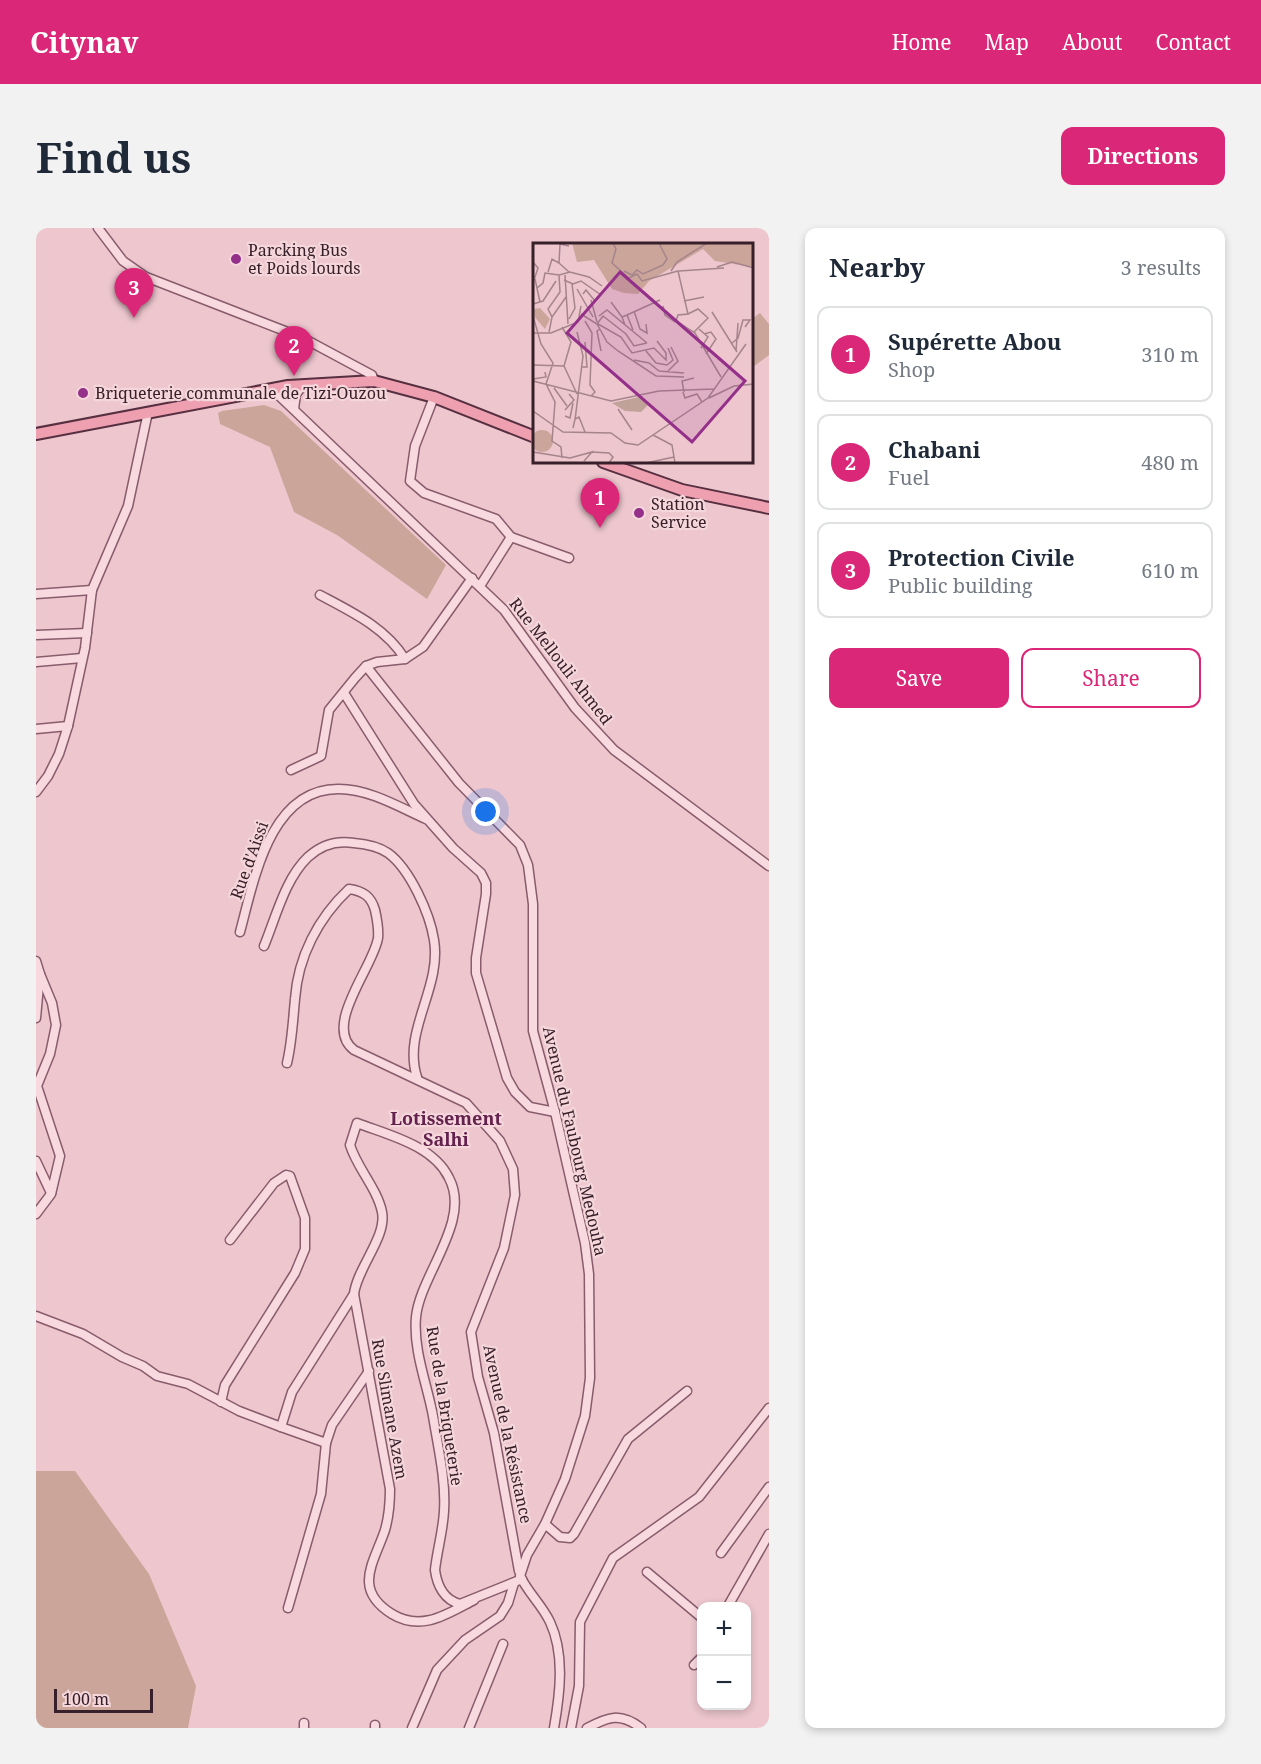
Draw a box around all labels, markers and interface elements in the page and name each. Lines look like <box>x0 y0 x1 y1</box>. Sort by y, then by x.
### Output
text: Citynav <box>30 23 139 61</box>
text: Home <box>892 28 952 56</box>
text: Map <box>985 28 1029 56</box>
text: About <box>1062 28 1123 56</box>
text: Contact <box>1156 28 1231 56</box>
button: Directions <box>1061 127 1225 185</box>
text: Find us <box>36 128 191 185</box>
place label: Parcking Bus et Poids lourds <box>248 239 361 279</box>
inset map <box>533 243 754 464</box>
text: Nearby <box>829 249 925 285</box>
marker: Parcking Bus et Poids lourds <box>229 252 243 266</box>
text: 3 results <box>1121 254 1201 281</box>
pin: 3 <box>114 268 154 318</box>
pin: 2 <box>274 326 314 376</box>
text: Supérette Abou <box>888 326 1061 356</box>
text: 1 <box>845 341 856 368</box>
text: 310 m <box>1141 341 1199 368</box>
text: Shop <box>888 356 935 383</box>
place label: Briqueterie communale de Tizi-Ouzou <box>95 382 386 404</box>
marker: Briqueterie communale de Tizi-Ouzou <box>76 386 90 400</box>
text: Chabani <box>888 434 981 464</box>
text: 2 <box>845 449 856 476</box>
text: 480 m <box>1141 449 1199 476</box>
text: Fuel <box>888 464 929 491</box>
pin: 1 <box>580 478 620 528</box>
place label: Station Service <box>651 493 707 533</box>
marker: Station Service <box>632 506 646 520</box>
text: Protection Civile <box>888 542 1075 572</box>
text: 3 <box>845 557 856 584</box>
text: 610 m <box>1141 557 1199 584</box>
text: Public building <box>888 572 1033 599</box>
street label: Rue Mellouli Ahmed <box>504 593 618 729</box>
button: Save <box>829 648 1009 708</box>
button: Share <box>1021 648 1201 708</box>
your location <box>471 797 500 826</box>
street label: Rue d'Aissi <box>225 818 273 902</box>
street label: Avenue du Faubourg Medouha <box>538 1024 612 1258</box>
district label: Lotissement Salhi <box>390 1106 502 1151</box>
street label: Rue de la Briqueterie <box>422 1325 468 1487</box>
street label: Rue Slimane Azem <box>367 1337 413 1481</box>
street label: Avenue de la Résistance <box>478 1343 538 1525</box>
map controls <box>697 1602 751 1710</box>
button: + <box>697 1602 751 1656</box>
button: − <box>697 1656 751 1710</box>
scale bar <box>54 1686 153 1714</box>
text: 100 m <box>63 1688 109 1710</box>

